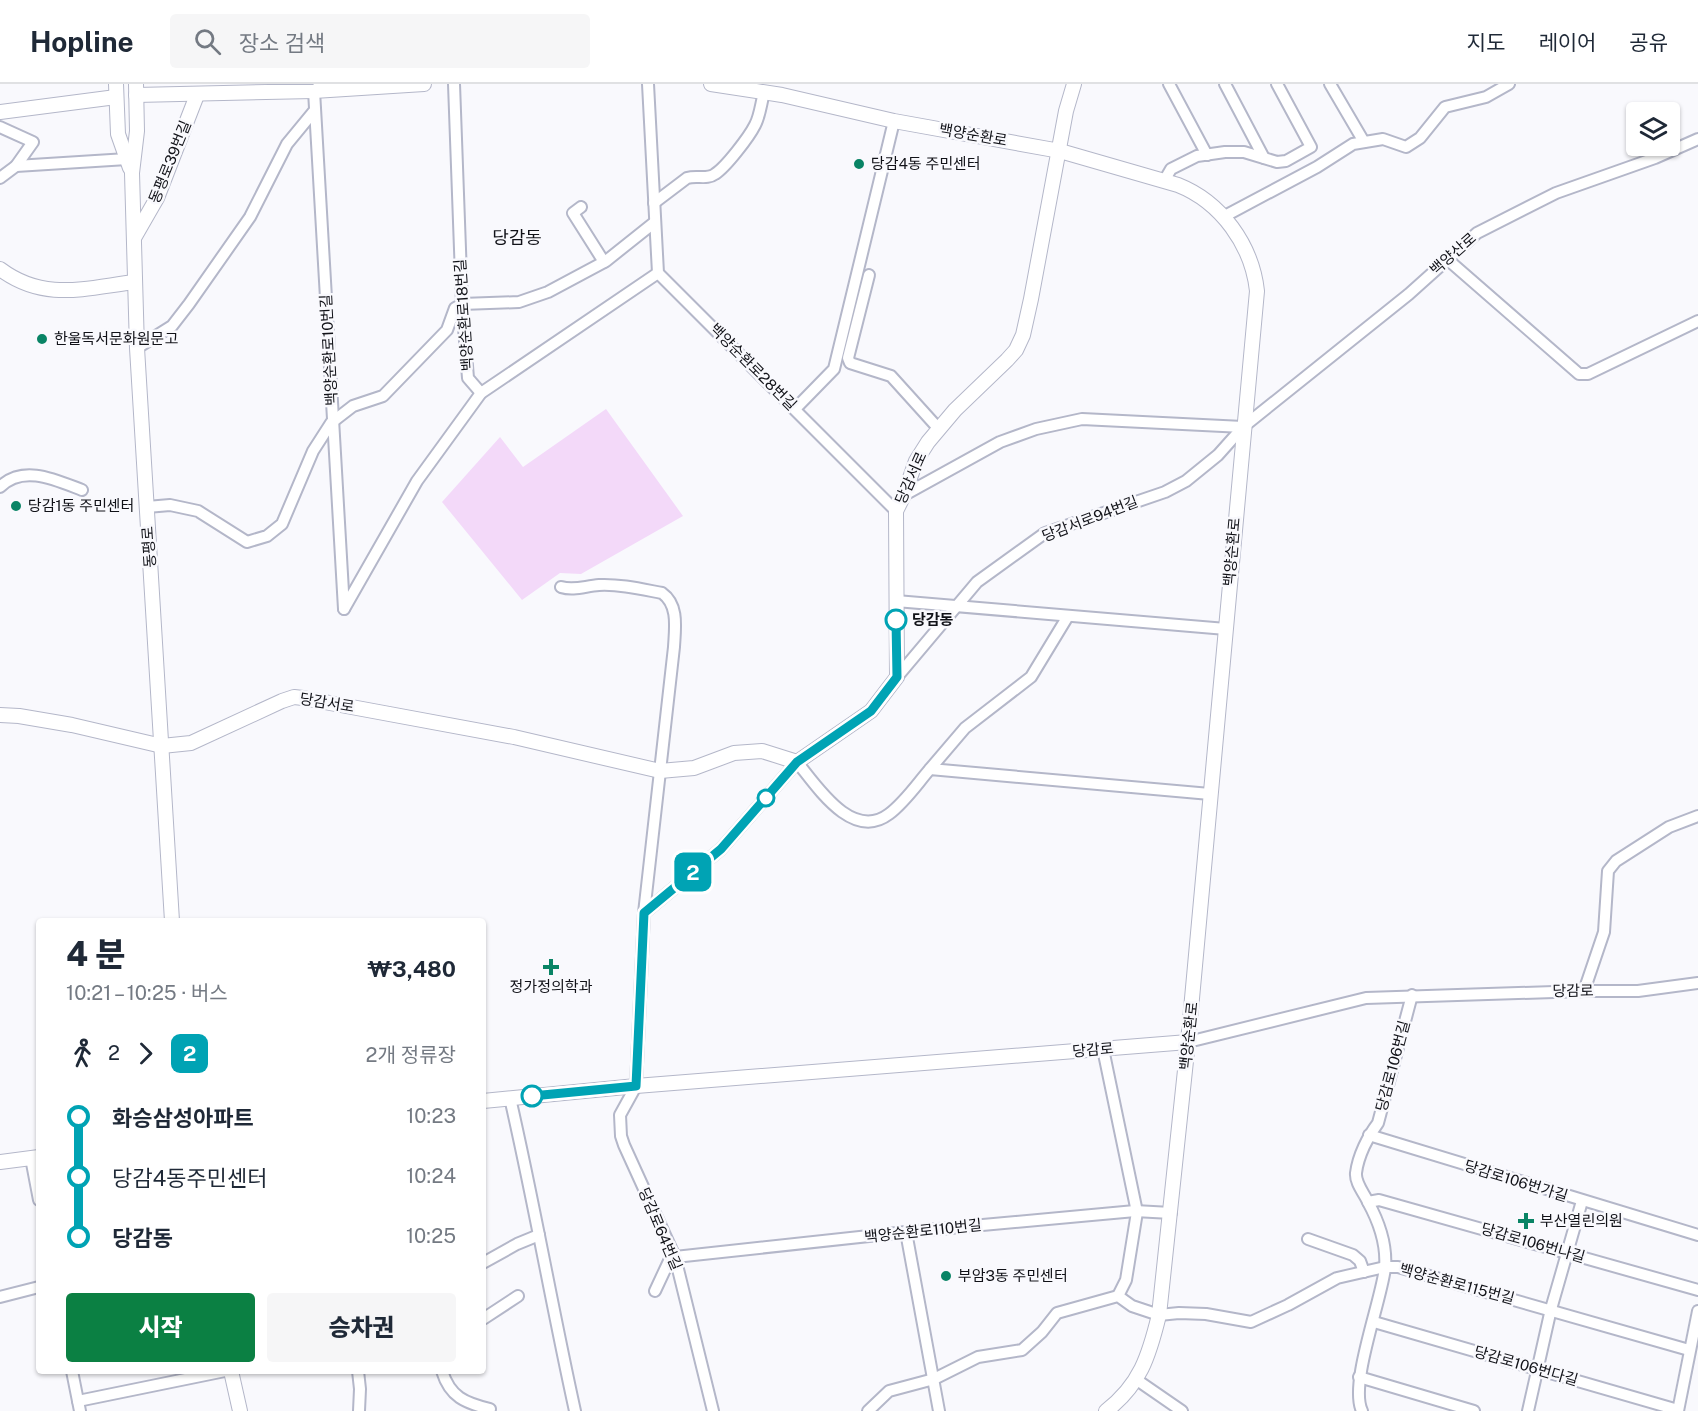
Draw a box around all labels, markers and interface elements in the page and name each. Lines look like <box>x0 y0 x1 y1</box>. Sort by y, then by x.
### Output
search box <box>170 14 590 68</box>
text: Hopline <box>30 25 134 58</box>
icon: search <box>191 25 224 58</box>
text: 장소 검색 <box>239 30 325 56</box>
text: 지도 <box>1467 30 1505 55</box>
text: 레이어 <box>1538 30 1596 55</box>
text: 공유 <box>1629 30 1668 55</box>
map controls <box>1626 102 1680 156</box>
button: layers <box>1626 102 1680 156</box>
street label: 동평로39번길 <box>145 118 194 206</box>
street label: 백양순환로 <box>938 120 1009 149</box>
place label: 당감4동 주민센터 <box>871 155 981 172</box>
marker: 당감4동 주민센터 <box>852 157 866 171</box>
district label: 당감동 <box>492 227 542 248</box>
street label: 백양산로 <box>1426 229 1479 278</box>
street label: 백양순환로18번길 <box>451 258 476 372</box>
street label: 백양순환로10번길 <box>317 294 340 406</box>
street label: 백양순환로28번길 <box>707 320 800 413</box>
place label: 한울독서문화원문고 <box>54 330 178 347</box>
marker: 한울독서문화원문고 <box>35 332 49 346</box>
street label: 당감서로 <box>892 449 930 506</box>
street label: 당감서로94번길 <box>1039 492 1140 545</box>
place label: 당감1동 주민센터 <box>28 497 134 514</box>
marker: 당감1동 주민센터 <box>9 499 23 513</box>
street label: 백양순환로 <box>1220 517 1243 587</box>
street label: 동평로 <box>139 526 158 568</box>
marker: 당감동 <box>885 609 907 631</box>
place label: 당감동 <box>912 611 954 628</box>
street label: 당감서로 <box>298 690 356 715</box>
unlabelled marker <box>757 789 775 807</box>
line badge: 2 <box>674 852 712 892</box>
text: 2 <box>686 860 700 885</box>
text: 4 분 <box>66 935 126 973</box>
text: ₩3,480 <box>367 956 456 982</box>
marker: 정가정의학과 <box>542 958 560 976</box>
place label: 정가정의학과 <box>510 978 593 995</box>
text: 10:21 – 10:25 · 버스 <box>66 981 228 1005</box>
street label: 당감로 <box>1552 982 1594 999</box>
street label: 백양순환로 <box>1176 1001 1201 1071</box>
street label: 당감로106번길 <box>1372 1018 1413 1113</box>
icon: walk <box>66 1037 99 1070</box>
icon: forward <box>129 1037 162 1070</box>
street label: 당감로 <box>1072 1039 1114 1060</box>
text: 2 <box>108 1041 120 1065</box>
text: 2 <box>183 1041 196 1066</box>
text: 2개 정류장 <box>366 1043 456 1067</box>
unlabelled marker <box>521 1085 543 1107</box>
text: 10:23 <box>406 1104 456 1128</box>
text: 화승삼성아파트 <box>112 1105 254 1131</box>
street label: 당감로106번가길 <box>1462 1157 1570 1204</box>
text: 10:24 <box>406 1164 456 1188</box>
text: 당감4동주민센터 <box>112 1165 268 1191</box>
street label: 당감로64번길 <box>635 1185 685 1273</box>
marker: 부산열린의원 <box>1517 1212 1535 1230</box>
place label: 부산열린의원 <box>1540 1212 1623 1229</box>
street label: 백양순환로110번길 <box>863 1216 983 1245</box>
street label: 당감로106번나길 <box>1479 1220 1587 1265</box>
text: 10:25 <box>406 1224 456 1248</box>
text: 당감동 <box>112 1225 173 1251</box>
street label: 백양순환로115번길 <box>1398 1260 1517 1307</box>
place label: 부암3동 주민센터 <box>958 1267 1068 1284</box>
marker: 부암3동 주민센터 <box>939 1269 953 1283</box>
button: 시작 <box>66 1293 255 1362</box>
button: 승차권 <box>267 1293 456 1362</box>
street label: 당감로106번다길 <box>1472 1343 1580 1388</box>

